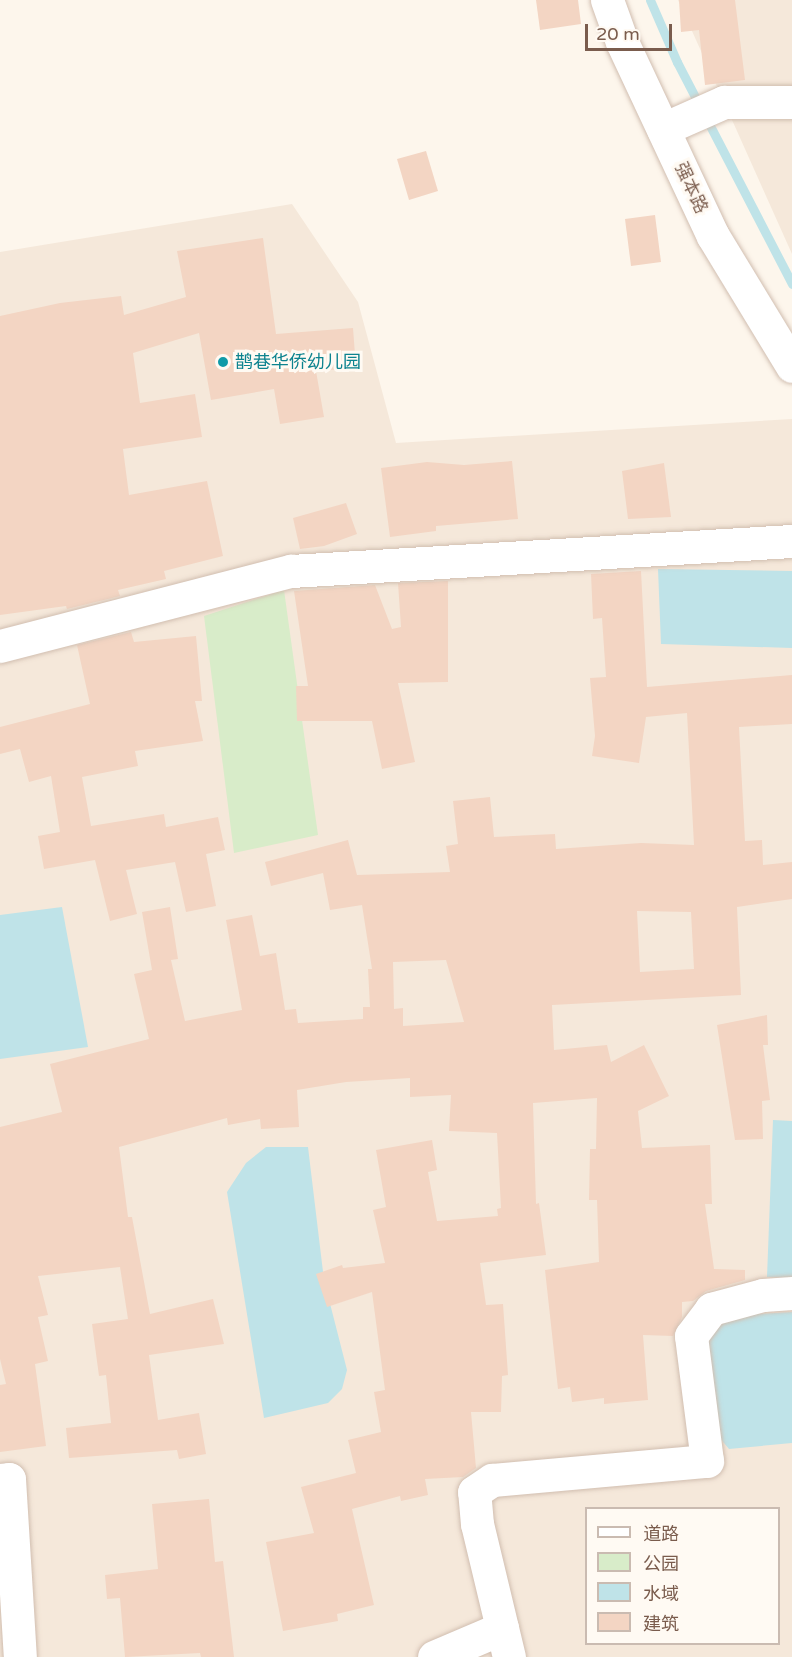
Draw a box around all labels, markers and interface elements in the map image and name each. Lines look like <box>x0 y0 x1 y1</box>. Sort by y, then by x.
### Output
scale bar <box>588 12 675 50</box>
text: 20 m <box>596 23 640 45</box>
street label: 强本路 <box>670 159 712 217</box>
place label: 鹊巷华侨幼儿园 <box>235 351 361 373</box>
marker: 鹊巷华侨幼儿园 <box>216 355 230 369</box>
legend <box>585 1507 780 1645</box>
text: 道路 <box>643 1523 679 1545</box>
text: 公园 <box>643 1553 679 1575</box>
text: 水域 <box>643 1583 679 1605</box>
text: 建筑 <box>643 1613 679 1635</box>

